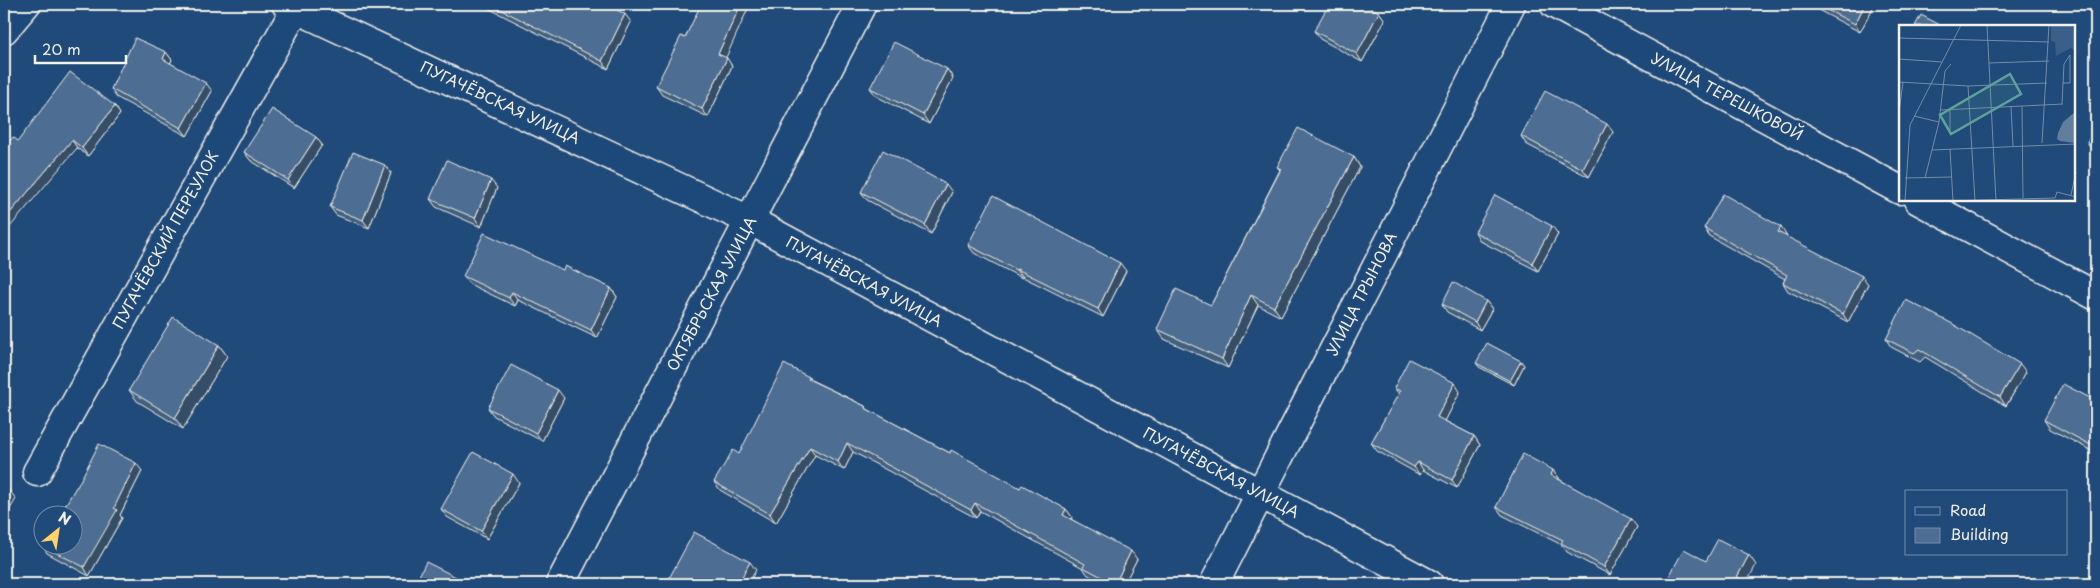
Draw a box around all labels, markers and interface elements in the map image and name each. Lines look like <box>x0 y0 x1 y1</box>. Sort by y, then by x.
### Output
inset map <box>1899 25 2075 201</box>
scale bar <box>35 32 126 64</box>
text: 20 m <box>42 37 81 60</box>
street label: УЛИЦА ТЕРЕШКОВОЙ <box>1648 46 1808 145</box>
street label: ПУГАЧЁВСКАЯ УЛИЦА <box>417 54 584 149</box>
street label: ПУГАЧЁВСКИЙ ПЕРЕУЛОК <box>106 146 224 333</box>
street label: ОКТЯБРЬСКАЯ УЛИЦА <box>660 212 761 375</box>
street label: УЛИЦА ТРЫНОВА <box>1320 228 1402 359</box>
street label: ПУГАЧЁВСКАЯ УЛИЦА <box>782 230 947 332</box>
street label: ПУГАЧЁВСКАЯ УЛИЦА <box>1139 421 1304 523</box>
legend <box>1905 490 2068 556</box>
text: Road <box>1950 498 1986 521</box>
north arrow <box>32 506 82 556</box>
text: N <box>55 506 75 530</box>
text: Building <box>1950 522 2009 545</box>

